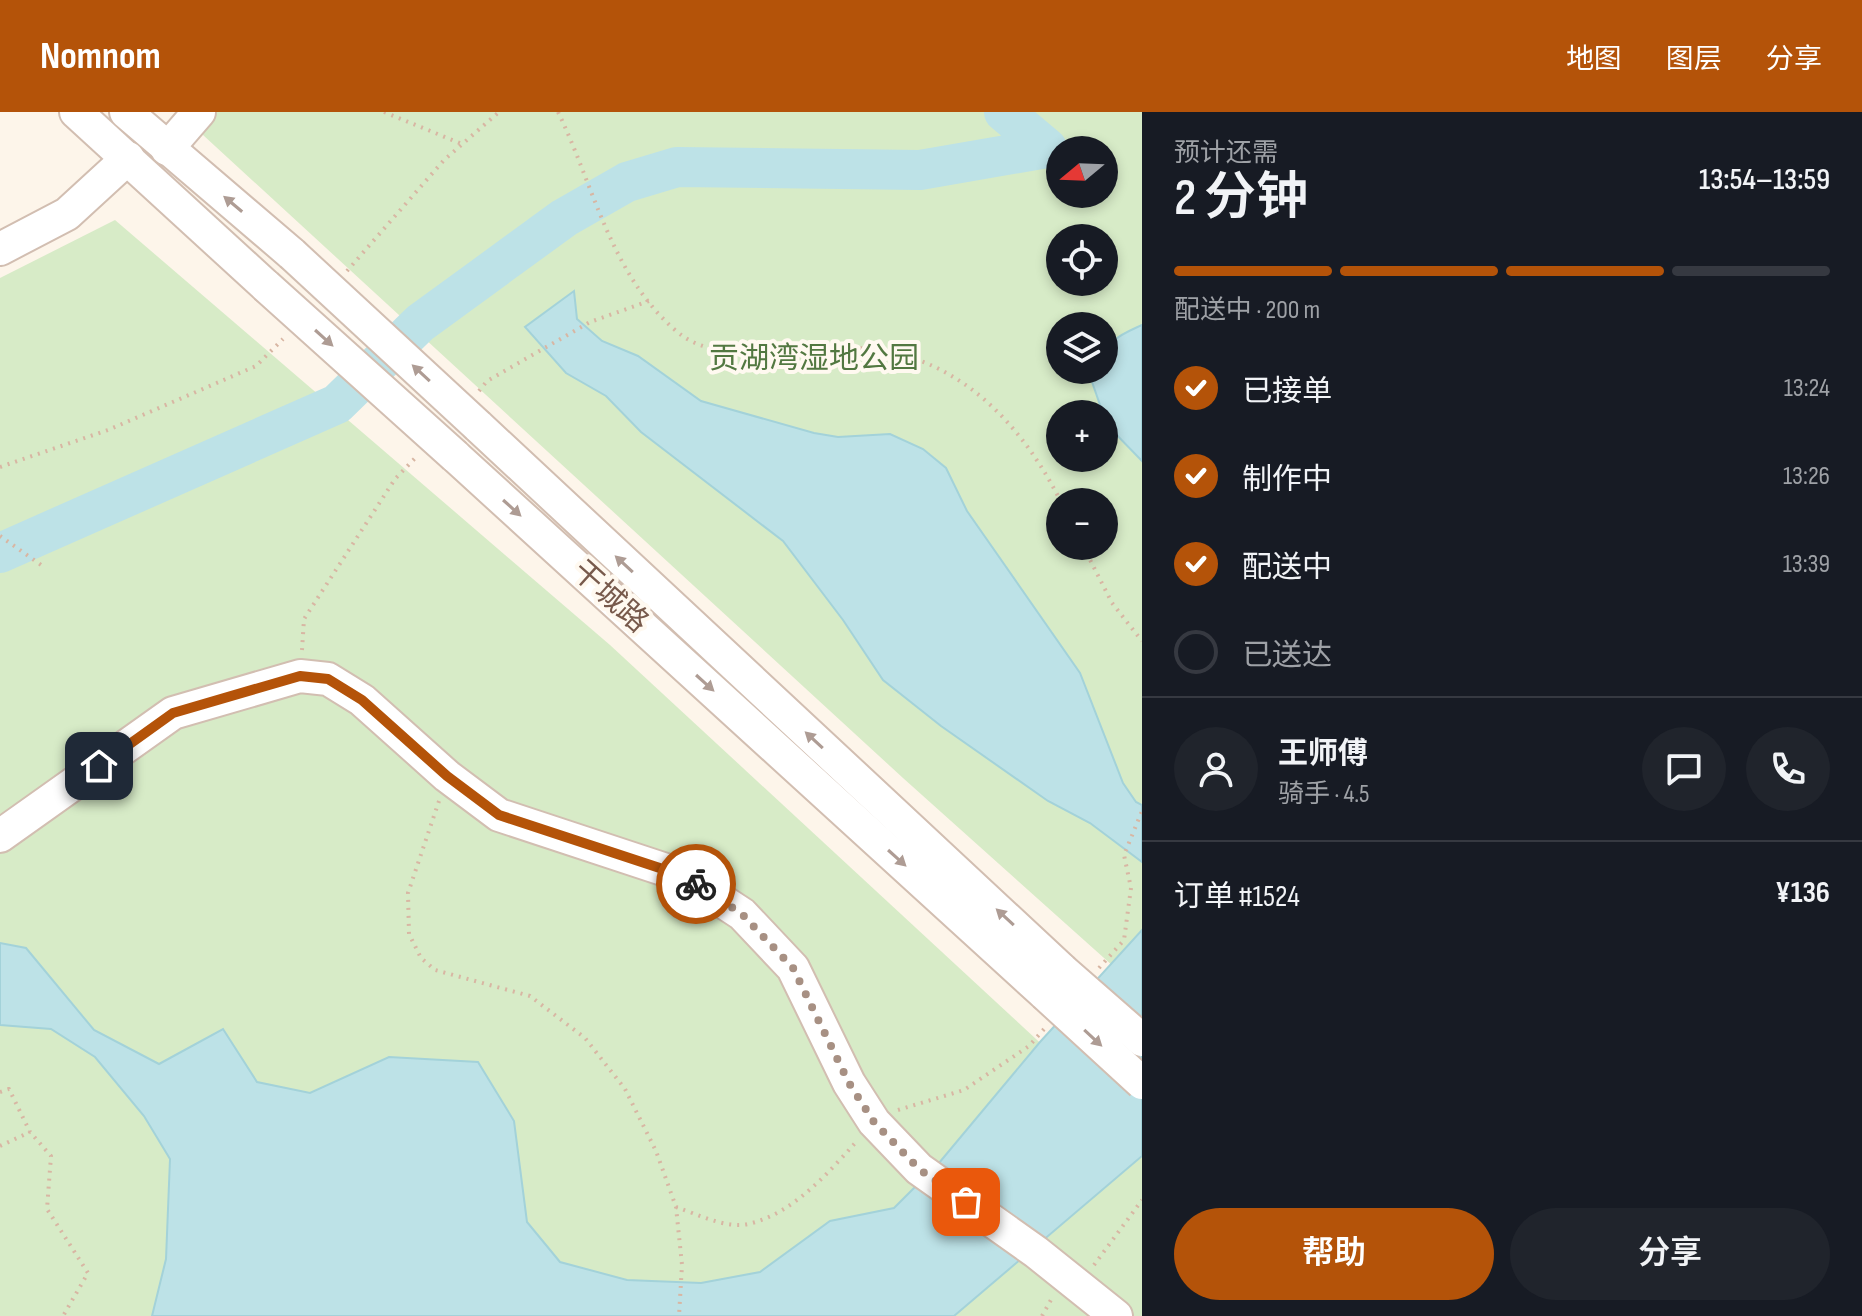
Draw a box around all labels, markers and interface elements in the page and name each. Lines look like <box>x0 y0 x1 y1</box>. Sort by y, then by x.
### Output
text: Nomnom <box>40 34 161 79</box>
text: 地图 <box>1566 43 1622 76</box>
text: 图层 <box>1666 43 1722 76</box>
text: 分享 <box>1766 43 1822 76</box>
north arrow <box>1046 136 1118 208</box>
map controls <box>1046 136 1118 560</box>
text: 预计还需 <box>1174 138 1278 169</box>
text: 13:54–13:59 <box>1699 162 1830 198</box>
text: 2 分钟 <box>1174 167 1308 230</box>
one-way arrow <box>223 196 243 213</box>
button: locate <box>1046 224 1118 296</box>
text: 配送中 · 200 m <box>1174 295 1320 326</box>
button: layers <box>1046 312 1118 384</box>
one-way arrow <box>315 329 334 347</box>
park label: 贡湖湾湿地公园 <box>709 341 919 377</box>
one-way arrow <box>412 365 431 383</box>
icon: check <box>1174 366 1218 410</box>
text: 13:24 <box>1784 373 1830 404</box>
text: 已接单 <box>1242 374 1332 410</box>
button: + <box>1046 400 1118 472</box>
icon: check <box>1174 454 1218 498</box>
text: 13:26 <box>1783 461 1830 492</box>
text: 制作中 <box>1242 462 1332 498</box>
button: − <box>1046 488 1118 560</box>
one-way arrow <box>503 499 522 517</box>
icon: check <box>1174 542 1218 586</box>
text: 13:39 <box>1783 549 1830 580</box>
text: 配送中 <box>1242 550 1332 586</box>
street label: 干城路 <box>565 554 655 640</box>
one-way arrow <box>614 555 633 573</box>
text: 已送达 <box>1242 638 1332 674</box>
one-way arrow <box>695 674 714 692</box>
button: person <box>1174 727 1258 811</box>
button: chat <box>1642 727 1726 811</box>
button: phone <box>1746 727 1830 811</box>
pin <box>65 732 133 800</box>
one-way arrow <box>805 732 824 750</box>
text: 王师傅 <box>1278 736 1368 772</box>
icon: home <box>77 744 121 788</box>
text: 骑手 · 4.5 <box>1278 779 1370 810</box>
courier <box>656 844 736 924</box>
one-way arrow <box>887 849 906 867</box>
icon: bike <box>674 862 718 906</box>
text: ¥136 <box>1775 875 1830 911</box>
text: 订单 #1524 <box>1174 879 1300 915</box>
one-way arrow <box>996 909 1015 927</box>
one-way arrow <box>1084 1029 1103 1047</box>
pin <box>932 1168 1000 1236</box>
icon: bag <box>944 1180 988 1224</box>
button: 帮助 <box>1174 1208 1494 1300</box>
button: 分享 <box>1510 1208 1830 1300</box>

